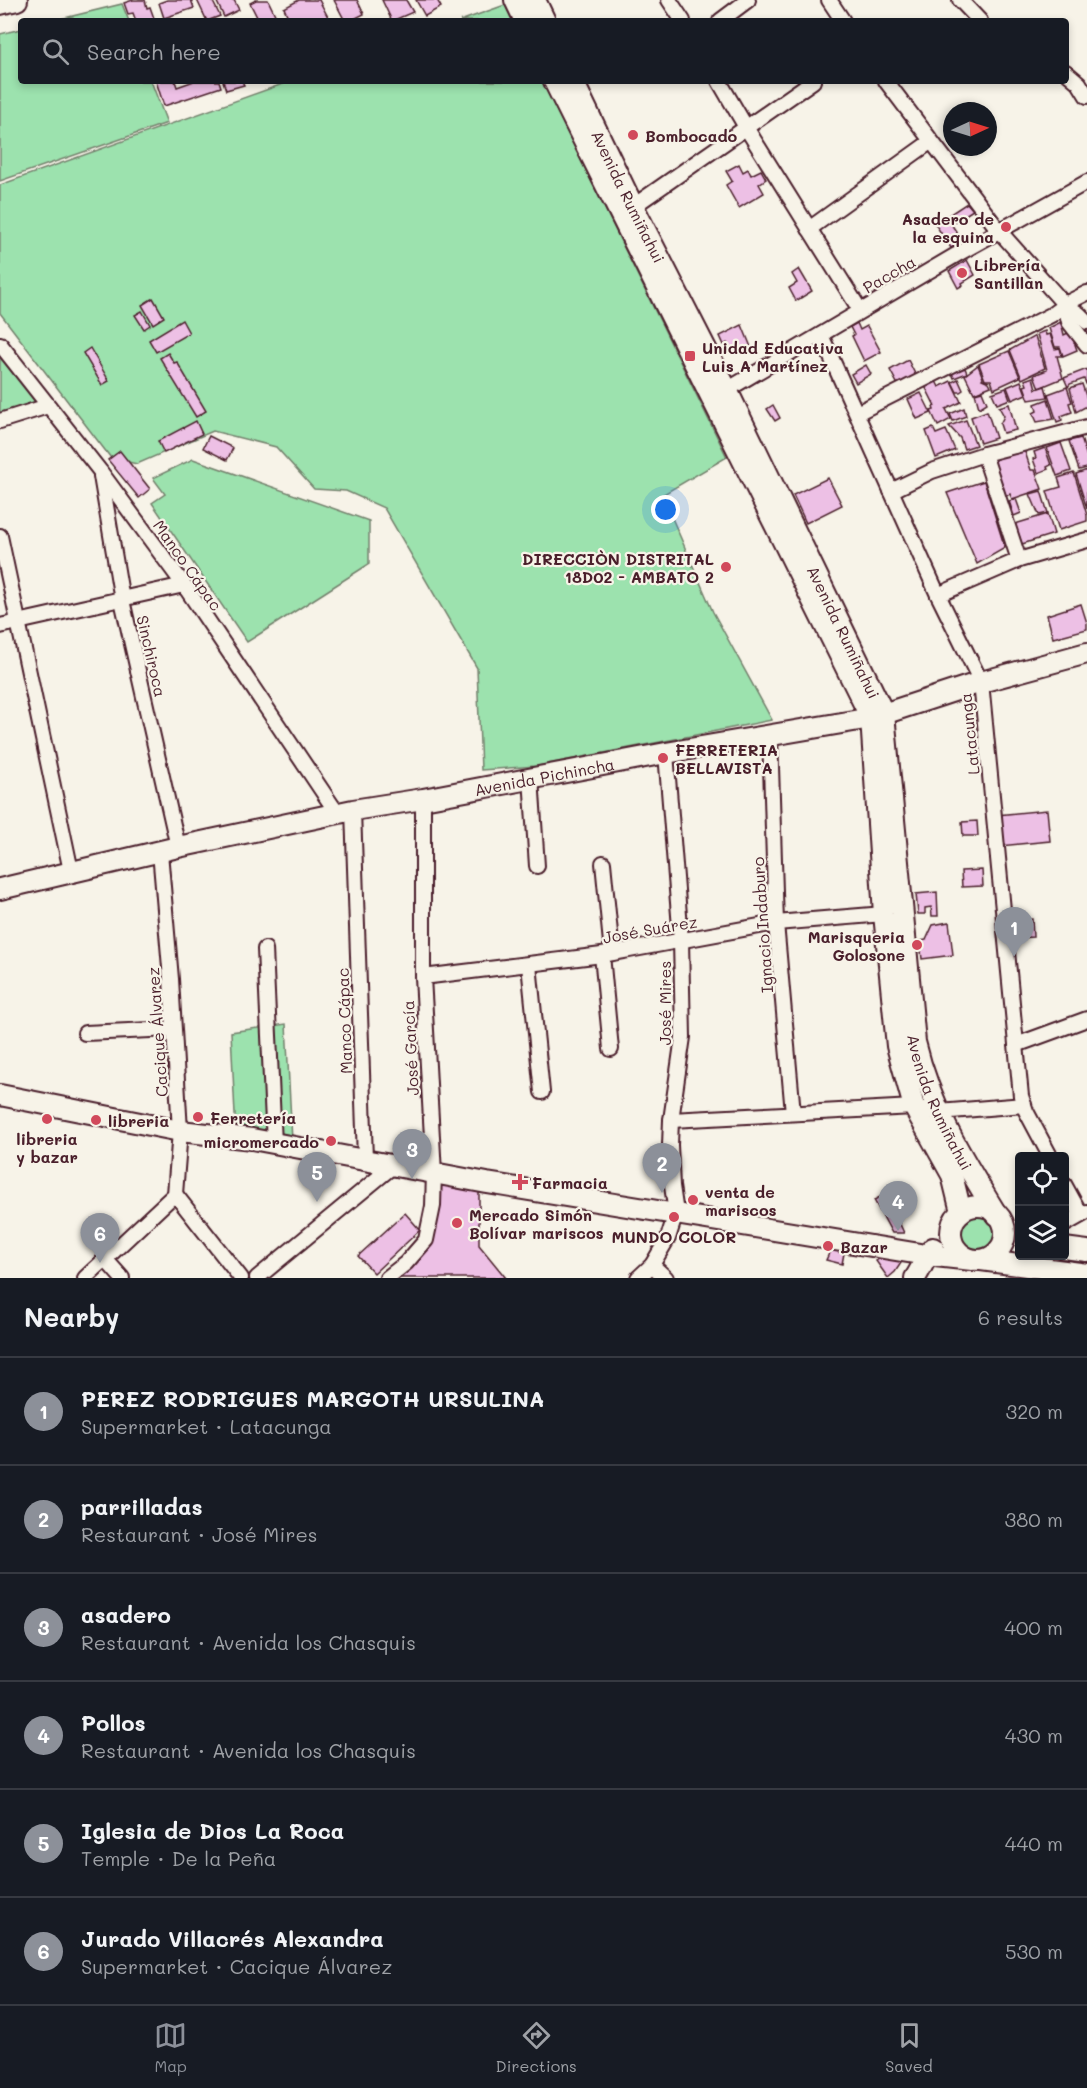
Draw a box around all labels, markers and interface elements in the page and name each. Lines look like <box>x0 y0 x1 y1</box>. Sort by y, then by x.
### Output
search box <box>18 18 1069 84</box>
icon: search <box>39 35 72 68</box>
text: Search here <box>87 37 221 66</box>
north arrow <box>943 102 997 156</box>
place label: Bombocado <box>645 125 738 146</box>
street label: Avenida Rumiñahui <box>588 126 671 266</box>
marker: Bombocado <box>626 128 640 142</box>
place label: Asadero de la esquina <box>902 208 994 247</box>
marker: Asadero de la esquina <box>999 220 1013 234</box>
street label: Paccha <box>859 251 919 297</box>
place label: Librería Santillan <box>974 254 1043 293</box>
marker: Librería Santillan <box>955 266 969 280</box>
place label: Unidad Educativa Luis A Martínez <box>702 337 844 376</box>
marker: Unidad Educativa Luis A Martínez <box>683 349 697 363</box>
your location <box>651 495 680 524</box>
street label: Manco Cápac <box>149 515 227 615</box>
place label: DIRECCIÒN DISTRITAL 18D02 - AMBATO 2 <box>522 548 714 587</box>
marker: DIRECCIÒN DISTRITAL 18D02 - AMBATO 2 <box>719 560 733 574</box>
street label: Avenida Rumiñahui <box>803 562 885 702</box>
street label: Sinchiroca <box>132 613 172 699</box>
street label: Latacunga <box>954 692 984 776</box>
place label: FERRETERIA BELLAVISTA <box>675 739 778 778</box>
marker: FERRETERIA BELLAVISTA <box>656 751 670 765</box>
street label: Avenida Pichincha <box>472 753 616 800</box>
street label: Ignacio Indaburo <box>747 856 777 994</box>
pin: 1 <box>994 908 1034 957</box>
street label: José Suárez <box>601 910 699 948</box>
place label: Marisqueria Golosone <box>808 926 905 965</box>
marker: Marisqueria Golosone <box>910 938 924 952</box>
street label: José Mires <box>654 961 675 1045</box>
street label: Cacique Álvarez <box>142 966 172 1098</box>
street label: Manco Cápac <box>332 968 356 1074</box>
street label: José García <box>397 1000 423 1096</box>
street label: Avenida Rumiñahui <box>904 1034 978 1174</box>
place label: Ferretería <box>210 1107 297 1128</box>
place label: libreria <box>108 1110 170 1131</box>
marker: Ferretería <box>191 1110 205 1124</box>
marker: libreria y bazar <box>40 1112 54 1126</box>
marker: libreria <box>89 1113 103 1127</box>
place label: libreria y bazar <box>16 1128 78 1167</box>
pin: 3 <box>392 1130 432 1179</box>
place label: micromercado <box>203 1131 319 1152</box>
marker: micromercado <box>324 1134 338 1148</box>
pin: 2 <box>642 1144 682 1193</box>
pin: 5 <box>298 1152 336 1202</box>
map controls <box>1015 1152 1069 1260</box>
button: locate <box>1015 1152 1069 1206</box>
place label: Farmacia <box>532 1172 608 1193</box>
marker: Farmacia <box>513 1175 527 1189</box>
place label: venta de mariscos <box>705 1181 777 1220</box>
pin: 4 <box>878 1182 918 1231</box>
marker: venta de mariscos <box>686 1193 700 1207</box>
place label: Mercado Simón Bolívar mariscos <box>469 1204 604 1243</box>
button: layers <box>1015 1206 1069 1260</box>
marker: MUNDO COLOR <box>667 1210 681 1224</box>
pin: 6 <box>80 1214 120 1263</box>
marker: Mercado Simón Bolívar mariscos <box>450 1216 464 1230</box>
place label: MUNDO COLOR <box>612 1226 736 1247</box>
place label: Bazar <box>840 1236 888 1257</box>
marker: Bazar <box>821 1239 835 1253</box>
text: Nearby <box>24 1300 119 1334</box>
text: 6 results <box>978 1304 1063 1330</box>
text: PEREZ RODRIGUES MARGOTH URSULINA <box>81 1384 544 1413</box>
text: 1 <box>39 1398 48 1424</box>
text: 320 m <box>1005 1398 1063 1424</box>
text: Supermarket · Latacunga <box>81 1413 332 1439</box>
text: parrilladas <box>81 1492 203 1521</box>
text: 2 <box>38 1506 49 1532</box>
text: 380 m <box>1005 1506 1063 1532</box>
text: Restaurant · José Mires <box>81 1521 318 1547</box>
text: asadero <box>81 1600 171 1629</box>
text: 3 <box>38 1614 50 1640</box>
text: 400 m <box>1004 1614 1063 1640</box>
text: Restaurant · Avenida los Chasquis <box>81 1629 416 1655</box>
text: Pollos <box>81 1708 146 1737</box>
text: 4 <box>37 1722 50 1748</box>
text: 430 m <box>1005 1722 1063 1748</box>
text: Restaurant · Avenida los Chasquis <box>81 1737 416 1763</box>
text: Iglesia de Dios La Roca <box>81 1816 344 1845</box>
text: 5 <box>38 1830 49 1856</box>
text: 440 m <box>1005 1830 1063 1856</box>
text: Temple · De la Peña <box>81 1845 276 1871</box>
text: Jurado Villacrés Alexandra <box>81 1924 384 1953</box>
text: 6 <box>37 1938 50 1964</box>
text: 530 m <box>1005 1938 1063 1964</box>
text: Supermarket · Cacique Álvarez <box>81 1953 392 1979</box>
tab: Map <box>154 2019 187 2076</box>
tab: Directions <box>496 2019 577 2076</box>
tab: Saved <box>885 2019 933 2076</box>

